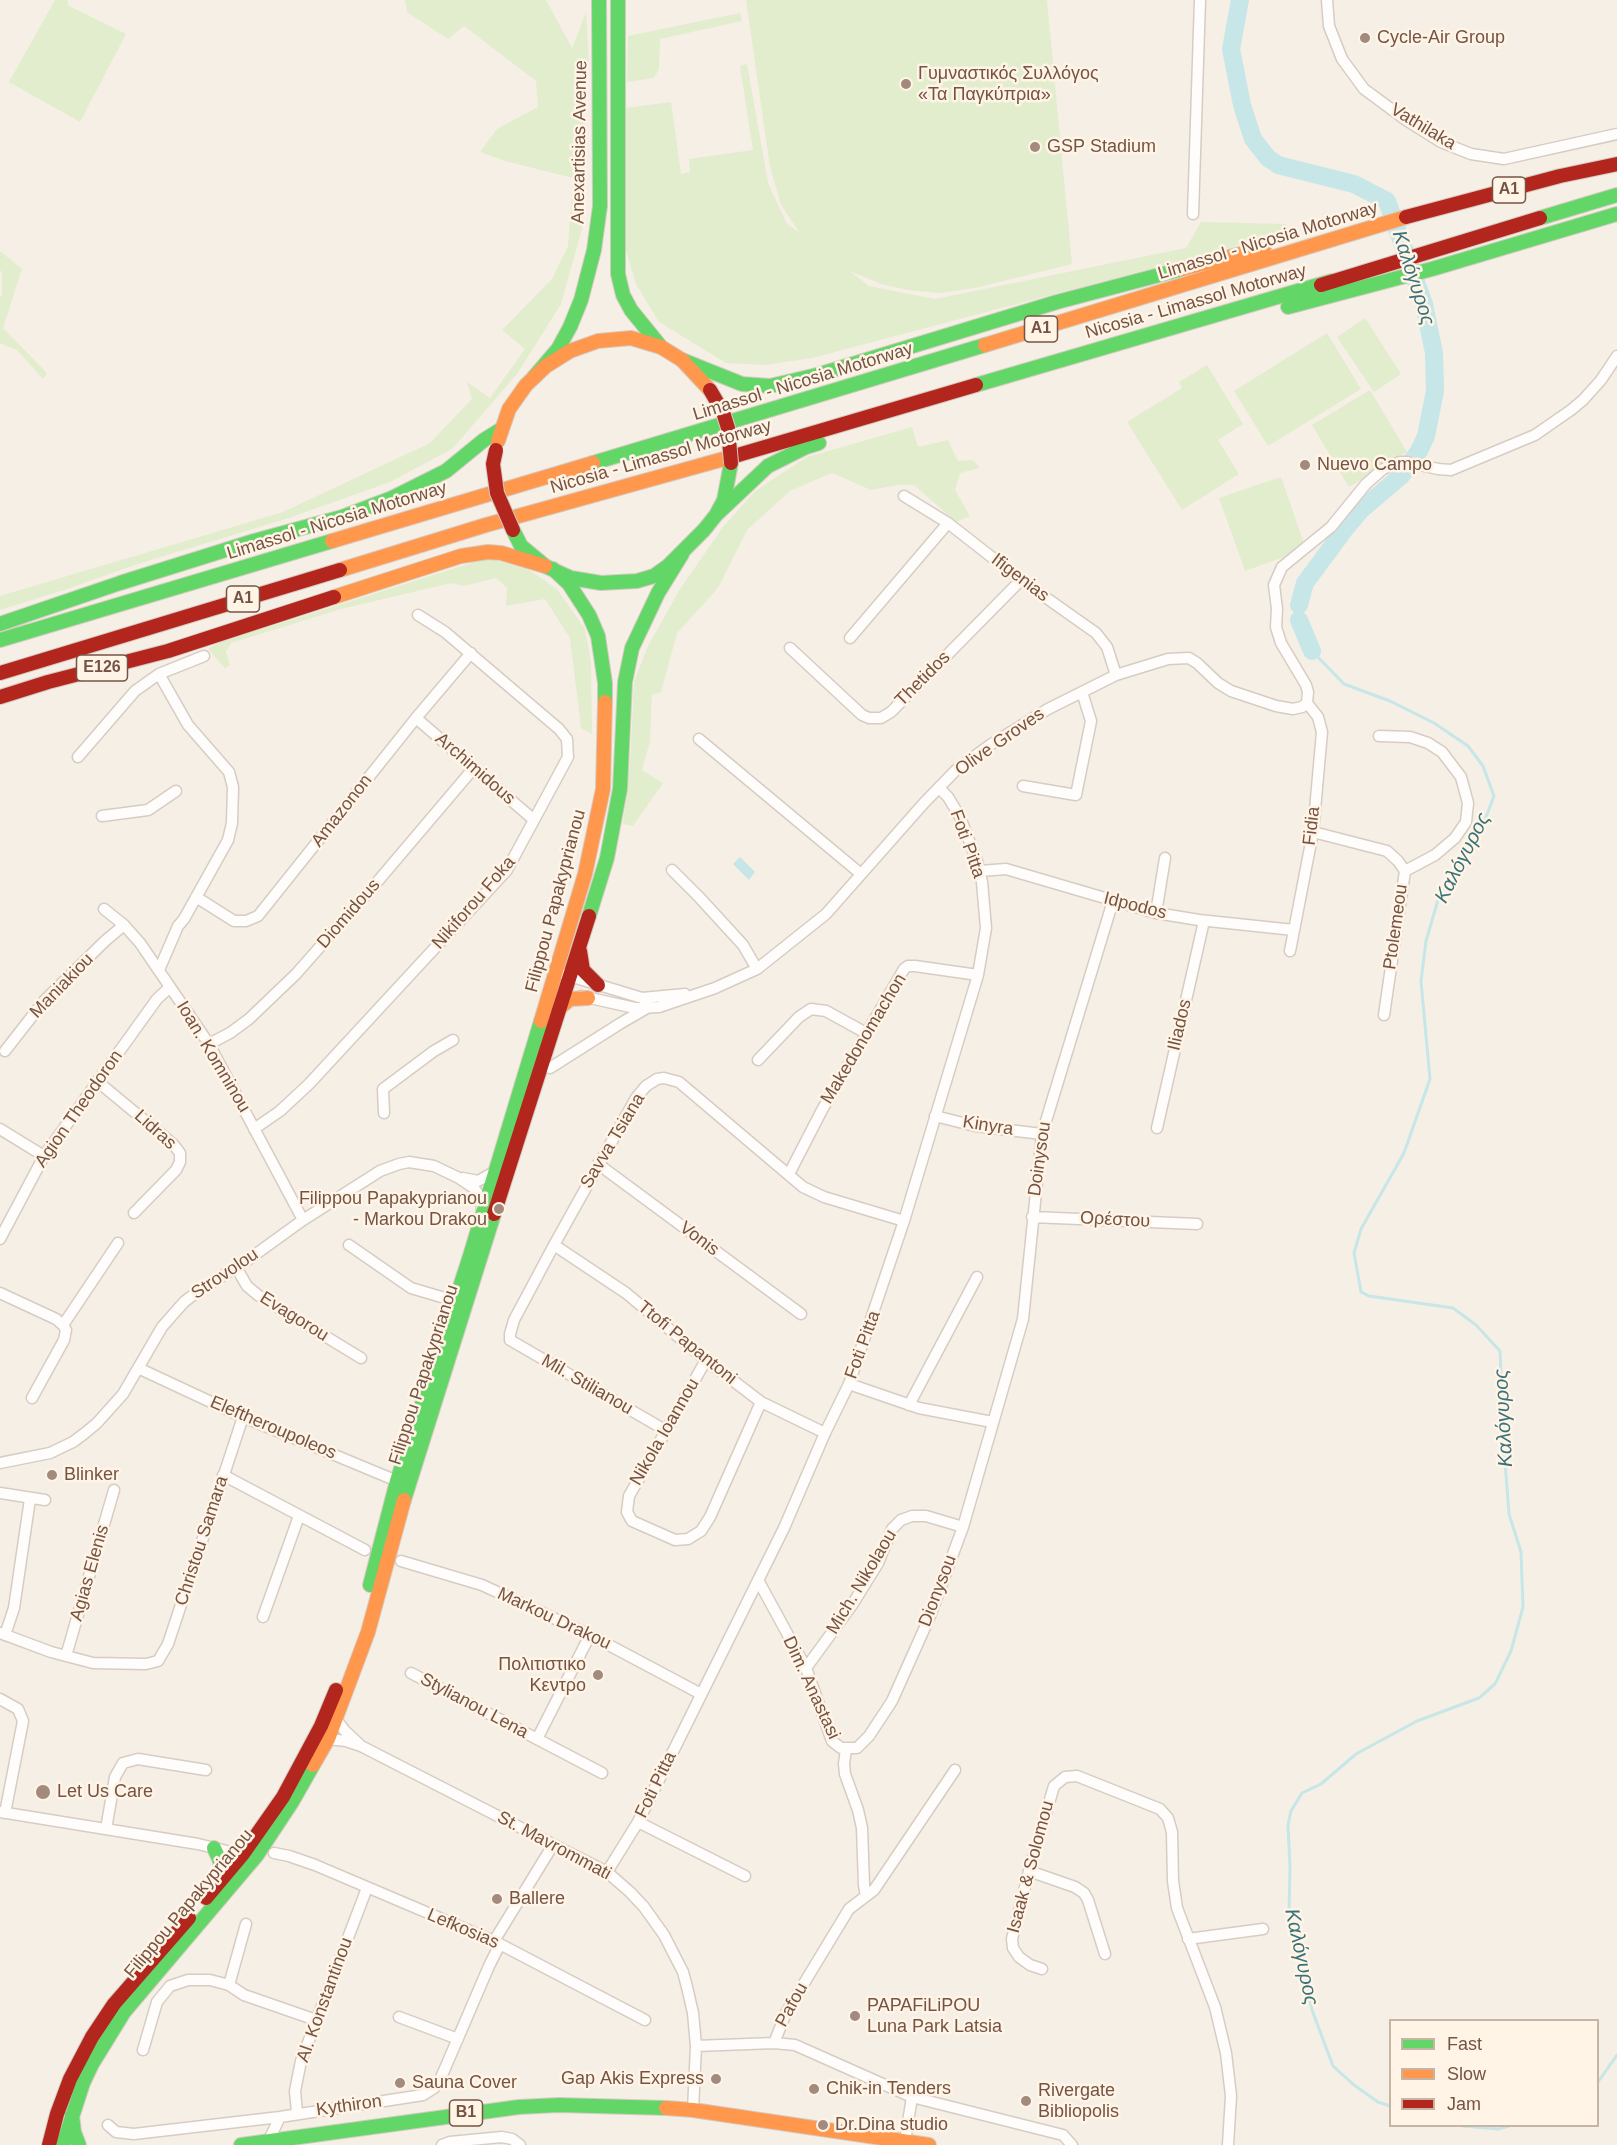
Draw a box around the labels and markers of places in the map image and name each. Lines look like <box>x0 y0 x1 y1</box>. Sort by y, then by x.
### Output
place label: Cycle-Air Group <box>1377 27 1505 49</box>
marker: Cycle-Air Group <box>1358 31 1372 45</box>
place label: Γυμναστικός Συλλόγος «Τα Παγκύπρια» <box>918 63 1099 106</box>
marker: Γυμναστικός Συλλόγος «Τα Παγκύπρια» <box>899 77 913 91</box>
place label: GSP Stadium <box>1047 136 1156 158</box>
marker: GSP Stadium <box>1028 140 1042 154</box>
place label: Nuevo Campo <box>1317 454 1432 476</box>
marker: Nuevo Campo <box>1298 458 1312 472</box>
place label: Filippou Papakyprianou - Markou Drakou <box>299 1188 487 1230</box>
marker: Filippou Papakyprianou - Markou Drakou <box>492 1202 506 1216</box>
place label: Blinker <box>64 1464 119 1486</box>
marker: Blinker <box>45 1468 59 1482</box>
place label: Πολιτιστικο Κεντρο <box>498 1654 586 1696</box>
marker: Πολιτιστικο Κεντρο <box>591 1668 605 1682</box>
place label: Let Us Care <box>57 1781 153 1803</box>
marker: Let Us Care <box>34 1783 52 1801</box>
place label: Ballere <box>509 1888 565 1910</box>
marker: Ballere <box>490 1892 504 1906</box>
place label: PAPAFiLiPOU Luna Park Latsia <box>867 1995 1002 2038</box>
marker: PAPAFiLiPOU Luna Park Latsia <box>848 2009 862 2023</box>
place label: Gap Akis Express <box>561 2068 704 2090</box>
place label: Sauna Cover <box>412 2072 517 2094</box>
marker: Gap Akis Express <box>709 2072 723 2086</box>
marker: Sauna Cover <box>393 2076 407 2090</box>
place label: Chik-in Tenders <box>826 2078 951 2100</box>
place label: Rivergate Bibliopolis <box>1038 2080 1119 2122</box>
marker: Chik-in Tenders <box>807 2082 821 2096</box>
marker: Rivergate Bibliopolis <box>1019 2094 1033 2108</box>
place label: Dr.Dina studio <box>835 2114 948 2136</box>
marker: Dr.Dina studio <box>816 2118 830 2132</box>

